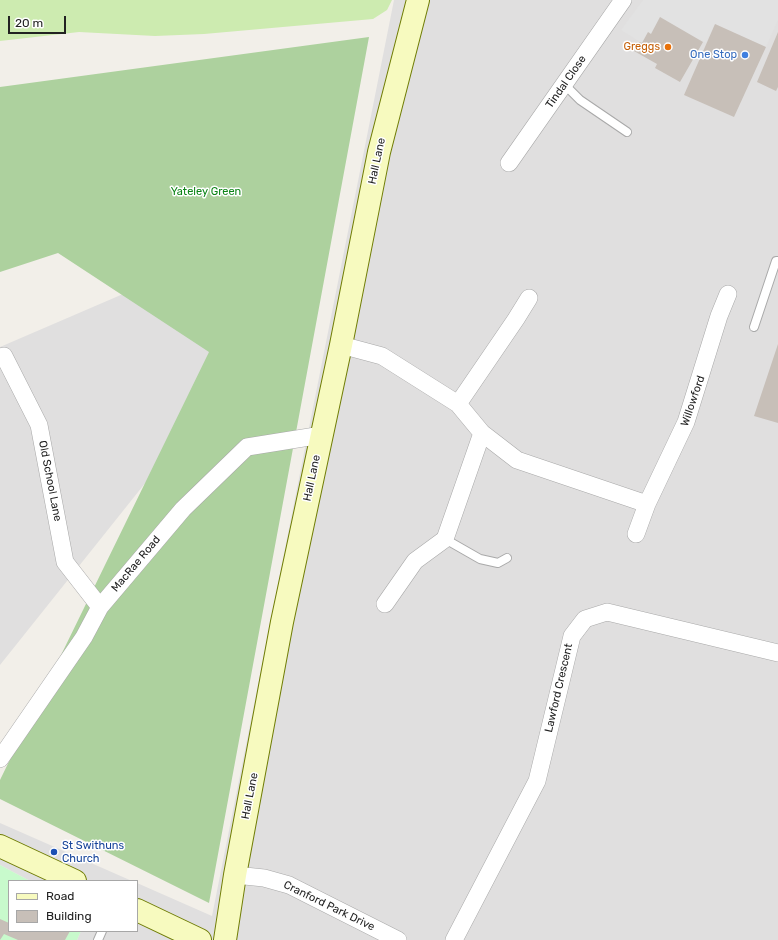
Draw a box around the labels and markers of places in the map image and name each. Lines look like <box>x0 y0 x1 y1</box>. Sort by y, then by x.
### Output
place label: Greggs <box>624 40 660 54</box>
marker: Greggs <box>663 42 673 52</box>
place label: One Stop <box>690 48 737 62</box>
marker: One Stop <box>740 50 750 60</box>
place label: St Swithuns Church <box>62 839 124 865</box>
marker: St Swithuns Church <box>49 847 59 857</box>

